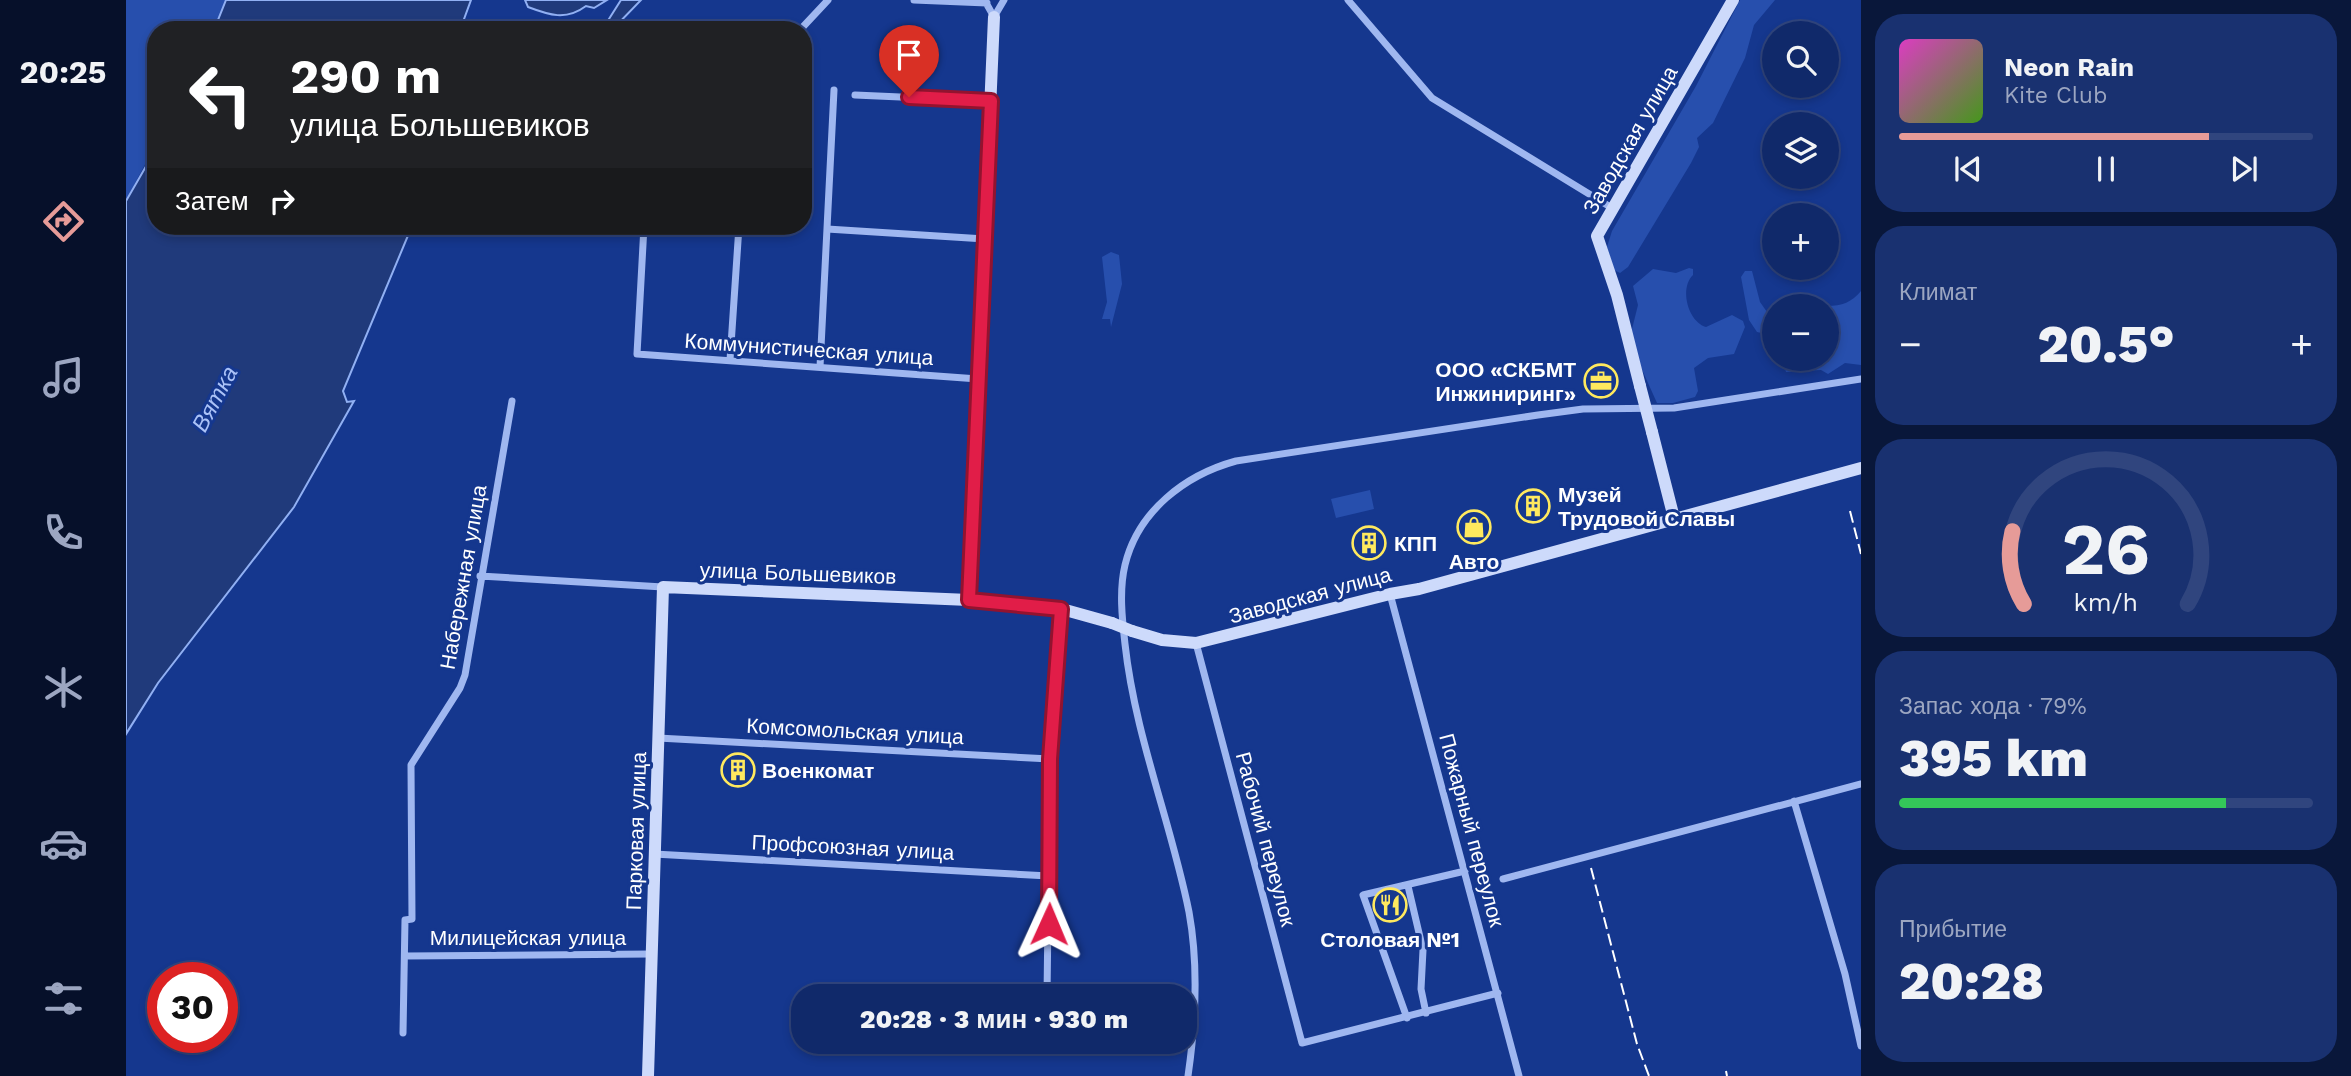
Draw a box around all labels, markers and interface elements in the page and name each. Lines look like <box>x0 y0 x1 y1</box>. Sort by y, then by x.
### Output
map controls <box>1762 21 1839 371</box>
button: search <box>1762 21 1839 98</box>
pin <box>879 25 939 97</box>
icon: arrive <box>890 36 928 74</box>
text: 290 m <box>290 47 441 105</box>
icon: left <box>175 49 266 140</box>
text: Neon Rain <box>2004 52 2134 82</box>
text: 20:25 <box>19 53 107 91</box>
street label: Заводская улица <box>1577 61 1683 219</box>
text: Kite Club <box>2004 82 2107 109</box>
text: улица Большевиков <box>290 106 590 144</box>
button: layers <box>1762 112 1839 189</box>
icon: previous <box>1949 150 1987 188</box>
icon: pause <box>2087 150 2125 188</box>
icon: next <box>2225 150 2263 188</box>
icon: right <box>263 182 301 220</box>
text: Затем <box>175 186 249 216</box>
icon: directions <box>39 197 88 246</box>
button: + <box>1762 203 1839 280</box>
text: Климат <box>1899 279 1977 306</box>
button: − <box>1762 294 1839 371</box>
text: 20.5° <box>2037 314 2175 375</box>
text: − <box>1899 322 1922 366</box>
text: + <box>2290 322 2313 366</box>
street label: Коммунистическая улица <box>684 328 935 370</box>
icon: music <box>39 353 88 402</box>
place label: ООО «СКБМТ Инжиниринг» <box>1435 357 1576 406</box>
water label: Вятка <box>187 362 243 436</box>
office icon: ООО «СКБМТ Инжиниринг» <box>1582 362 1620 400</box>
street label: Набережная улица <box>434 482 492 671</box>
place label: Музей Трудовой Славы <box>1558 482 1735 531</box>
building icon: Музей Трудовой Славы <box>1514 487 1552 525</box>
text: 26 <box>2062 506 2150 592</box>
icon: phone <box>39 508 88 557</box>
shop icon: Авто <box>1455 508 1493 546</box>
building icon: КПП <box>1350 524 1388 562</box>
place label: КПП <box>1394 531 1437 556</box>
place label: Авто <box>1449 549 1499 574</box>
street label: улица Большевиков <box>699 557 897 589</box>
street label: Заводская улица <box>1226 561 1394 629</box>
text: km/h <box>2074 588 2138 617</box>
icon: climate <box>39 663 88 712</box>
text: Запас хода · 79% <box>1899 693 2087 720</box>
street label: Комсомольская улица <box>746 713 965 749</box>
text: 395 km <box>1899 728 2088 789</box>
street label: Пожарный переулок <box>1434 731 1510 930</box>
street label: Рабочий переулок <box>1231 749 1301 930</box>
street label: Парковая улица <box>621 751 651 911</box>
building icon: Военкомат <box>719 751 757 789</box>
place label: Военкомат <box>762 758 874 783</box>
icon: car <box>39 819 88 868</box>
street label: Профсоюзная улица <box>751 829 955 865</box>
restaurant icon: Столовая №1 <box>1371 886 1409 924</box>
position arrow <box>1012 887 1086 961</box>
text: Прибытие <box>1899 916 2007 943</box>
street label: Милицейская улица <box>430 925 627 950</box>
place label: Столовая №1 <box>1320 927 1460 952</box>
text: 20:28 <box>1899 951 2044 1012</box>
speed limit sign: 30 <box>147 962 238 1053</box>
icon: filters <box>39 974 88 1023</box>
text: 20:28 · 3 мин · 930 m <box>860 1004 1128 1034</box>

